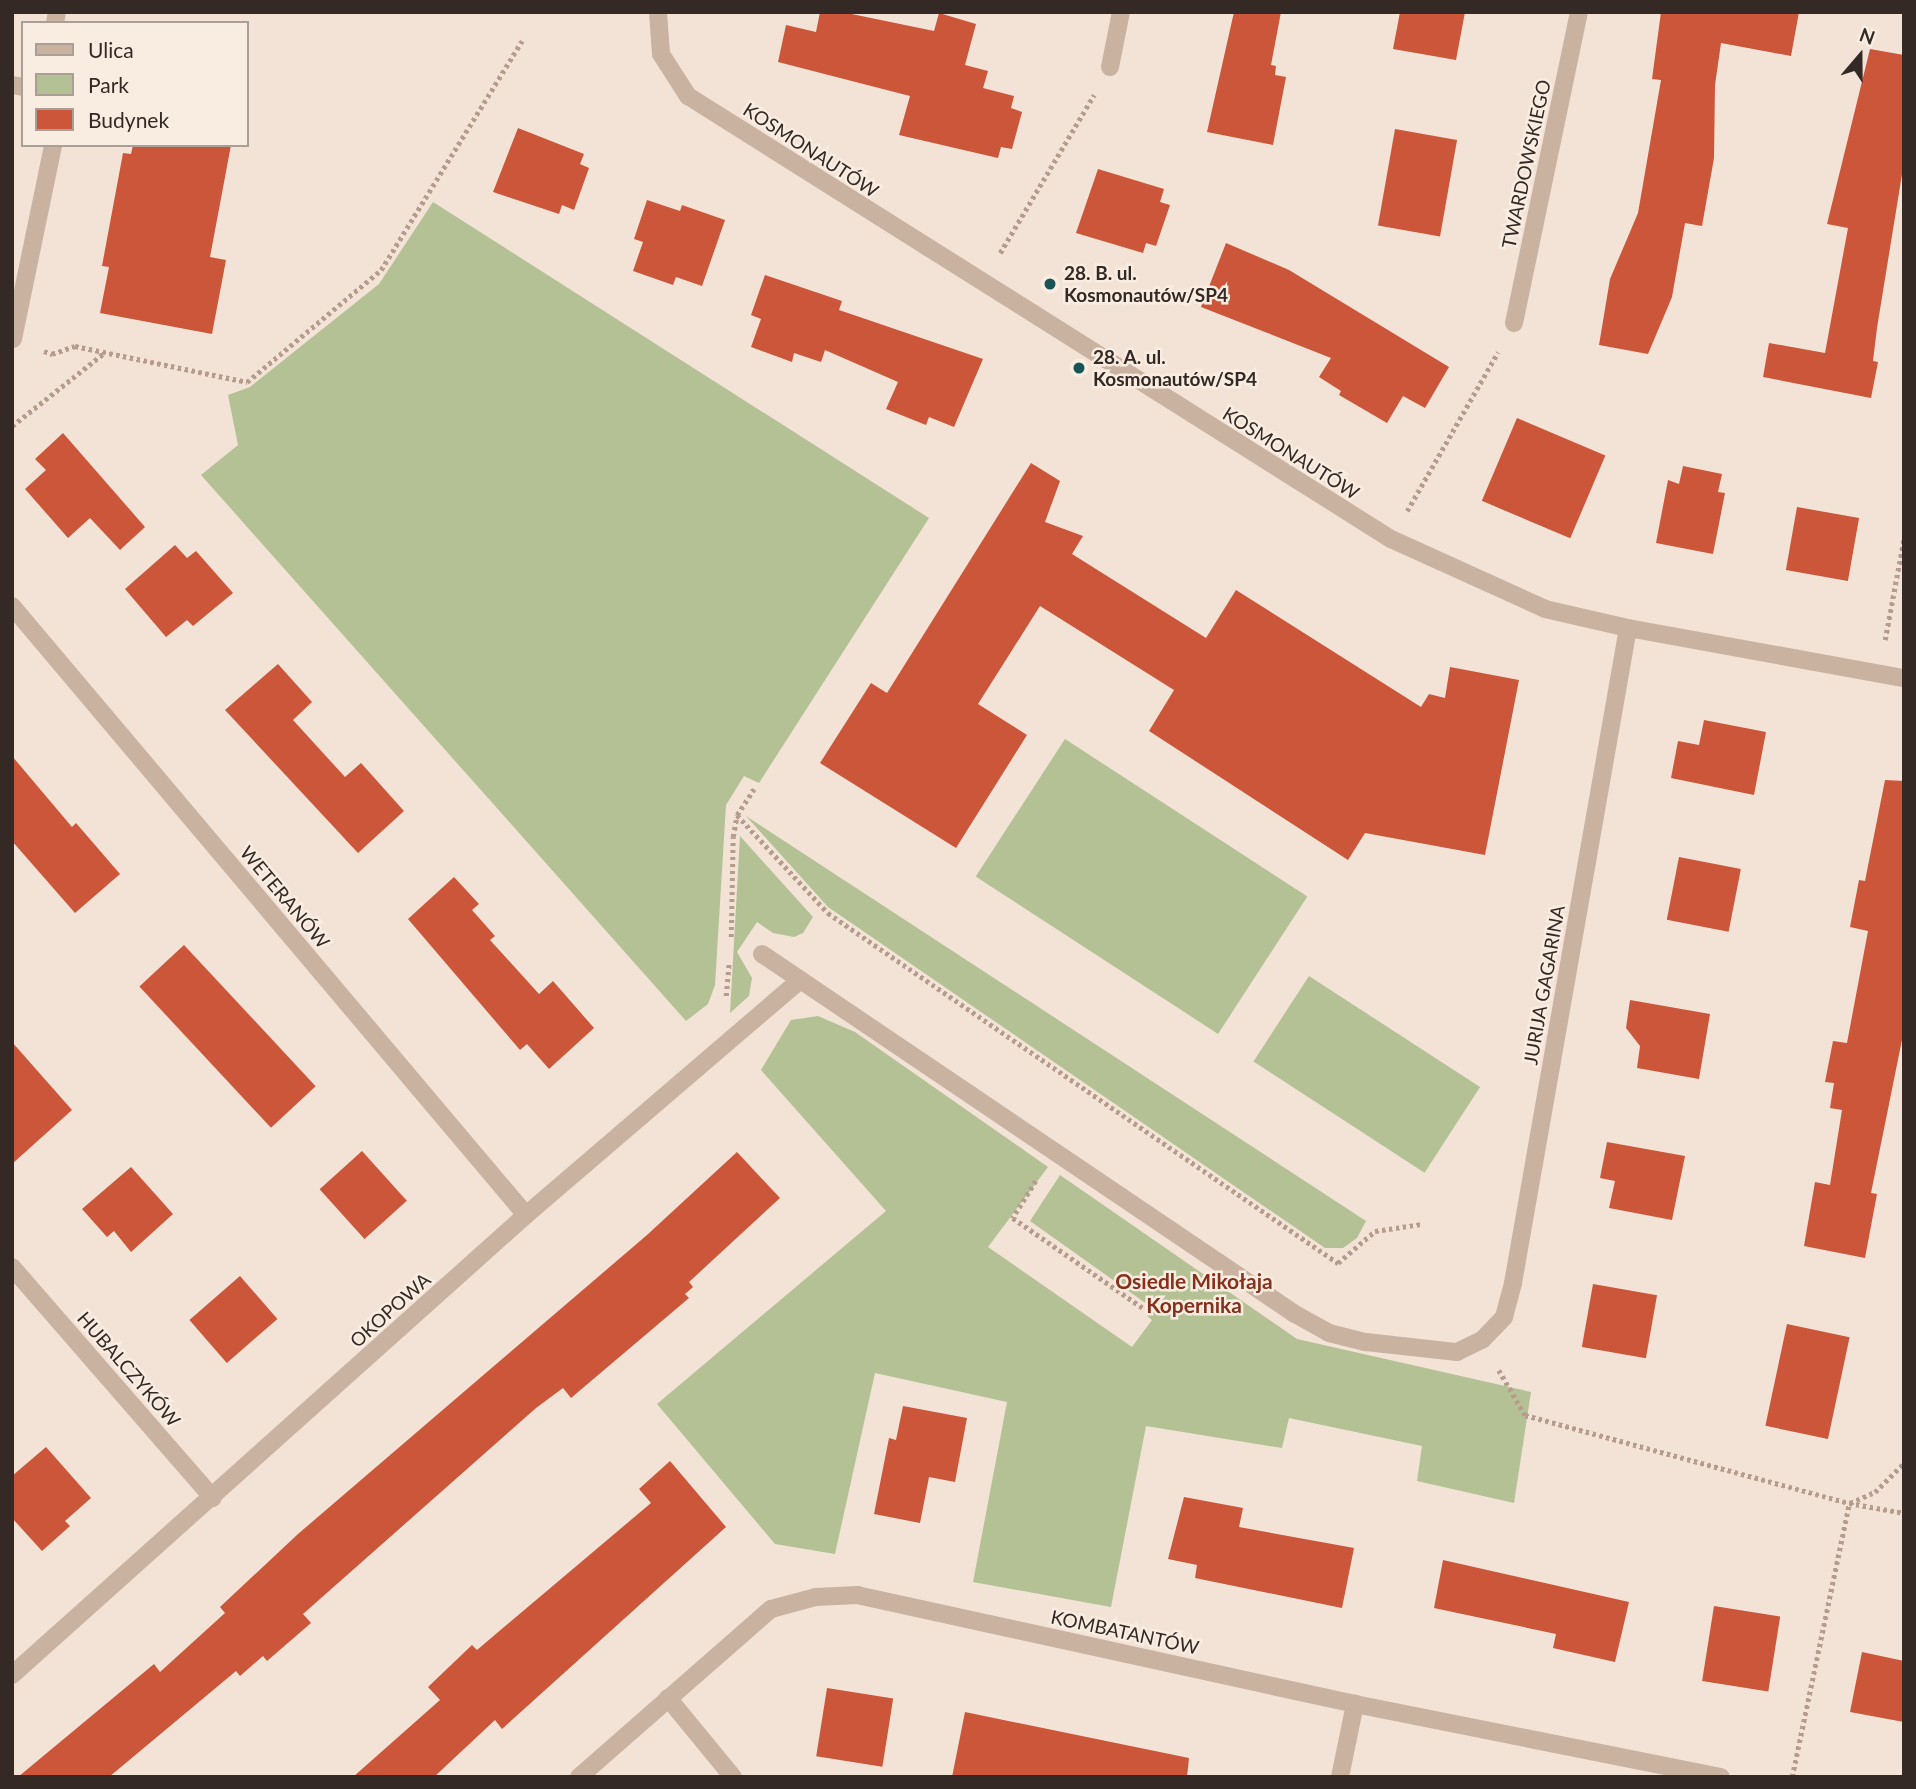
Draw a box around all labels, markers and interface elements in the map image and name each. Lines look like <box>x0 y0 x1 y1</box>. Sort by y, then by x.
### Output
legend <box>21 21 248 147</box>
north arrow <box>1825 21 1895 91</box>
text: N <box>1857 22 1878 49</box>
text: Ulica <box>88 37 134 62</box>
text: Park <box>88 72 129 97</box>
street label: TWARDOWSKIEGO <box>1497 78 1555 250</box>
street label: KOSMONAUTÓW <box>739 98 883 202</box>
text: Budynek <box>88 107 169 132</box>
place label: 28. B. ul. Kosmonautów/SP4 <box>1064 262 1228 306</box>
marker: 28. B. ul. Kosmonautów/SP4 <box>1042 276 1058 292</box>
place label: 28. A. ul. Kosmonautów/SP4 <box>1093 346 1257 390</box>
marker: 28. A. ul. Kosmonautów/SP4 <box>1071 360 1087 376</box>
street label: KOSMONAUTÓW <box>1219 402 1363 504</box>
street label: WETERANÓW <box>236 841 334 953</box>
street label: JURIJA GAGARINA <box>1519 903 1569 1067</box>
street label: OKOPOWA <box>345 1268 435 1352</box>
district label: Osiedle Mikołaja Kopernika <box>1115 1268 1273 1318</box>
street label: HUBALCZYKÓW <box>73 1307 185 1431</box>
street label: KOMBATANTÓW <box>1049 1605 1201 1659</box>

